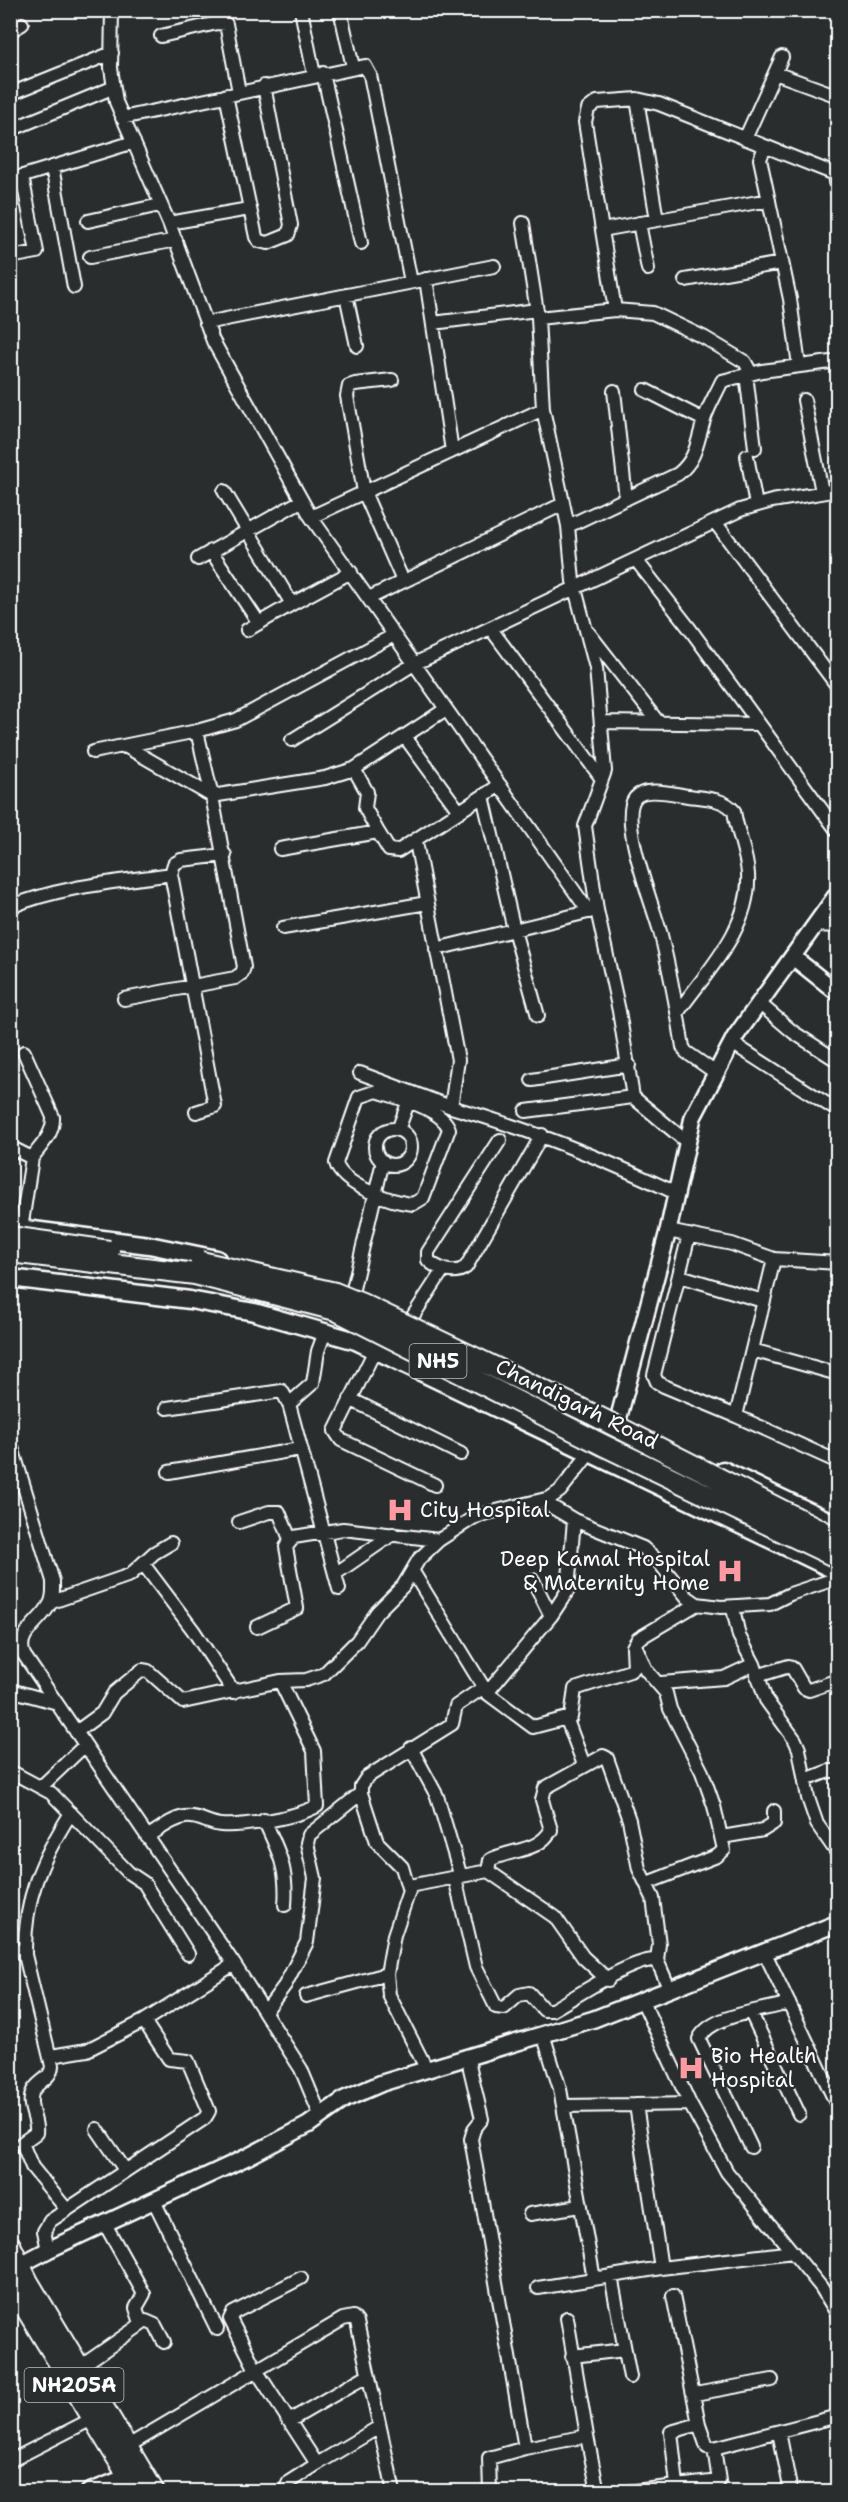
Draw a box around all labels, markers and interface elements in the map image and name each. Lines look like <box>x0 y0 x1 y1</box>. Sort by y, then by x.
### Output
road number: NH5 <box>410 1344 466 1378</box>
street label: Chandigarh Road <box>491 1352 663 1456</box>
hospital icon: City Hospital <box>385 1495 415 1525</box>
place label: City Hospital <box>420 1496 550 1524</box>
place label: Deep Kamal Hospital & Maternity Home <box>500 1545 711 1597</box>
hospital icon: Deep Kamal Hospital & Maternity Home <box>715 1556 745 1586</box>
place label: Bio Health Hospital <box>711 2042 817 2094</box>
hospital icon: Bio Health Hospital <box>676 2053 706 2083</box>
road number: NH205A <box>25 2368 124 2402</box>

